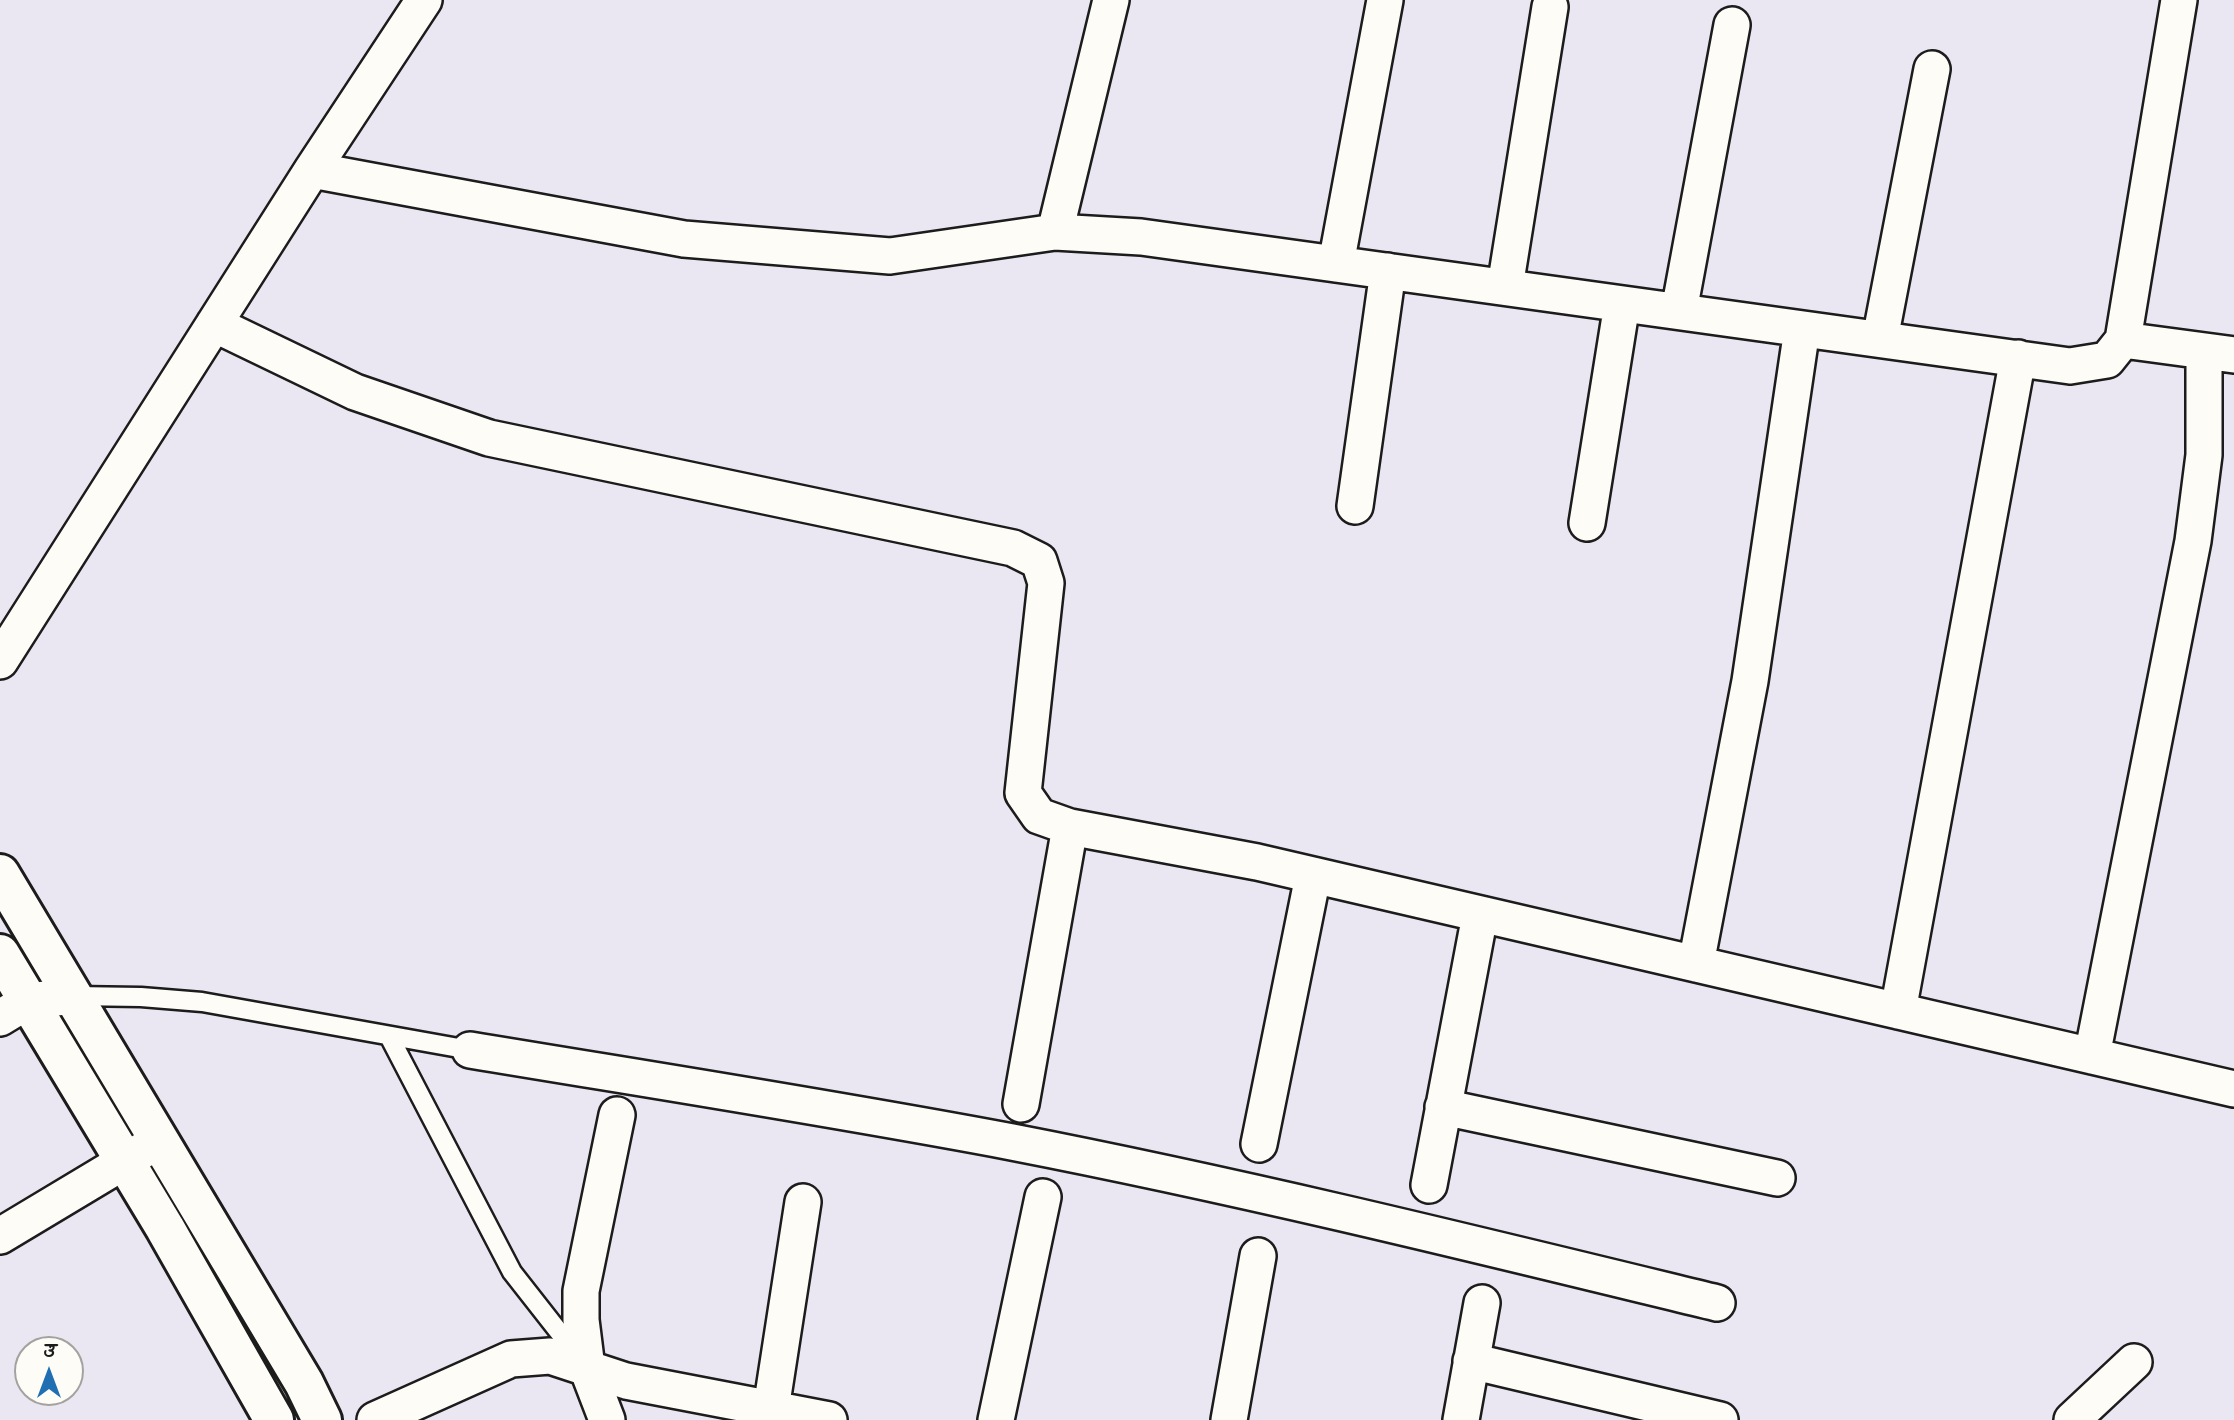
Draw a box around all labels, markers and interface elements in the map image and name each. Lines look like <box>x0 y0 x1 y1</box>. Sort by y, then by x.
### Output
north arrow <box>14 1336 84 1406</box>
text: उ <box>43 1337 55 1367</box>

